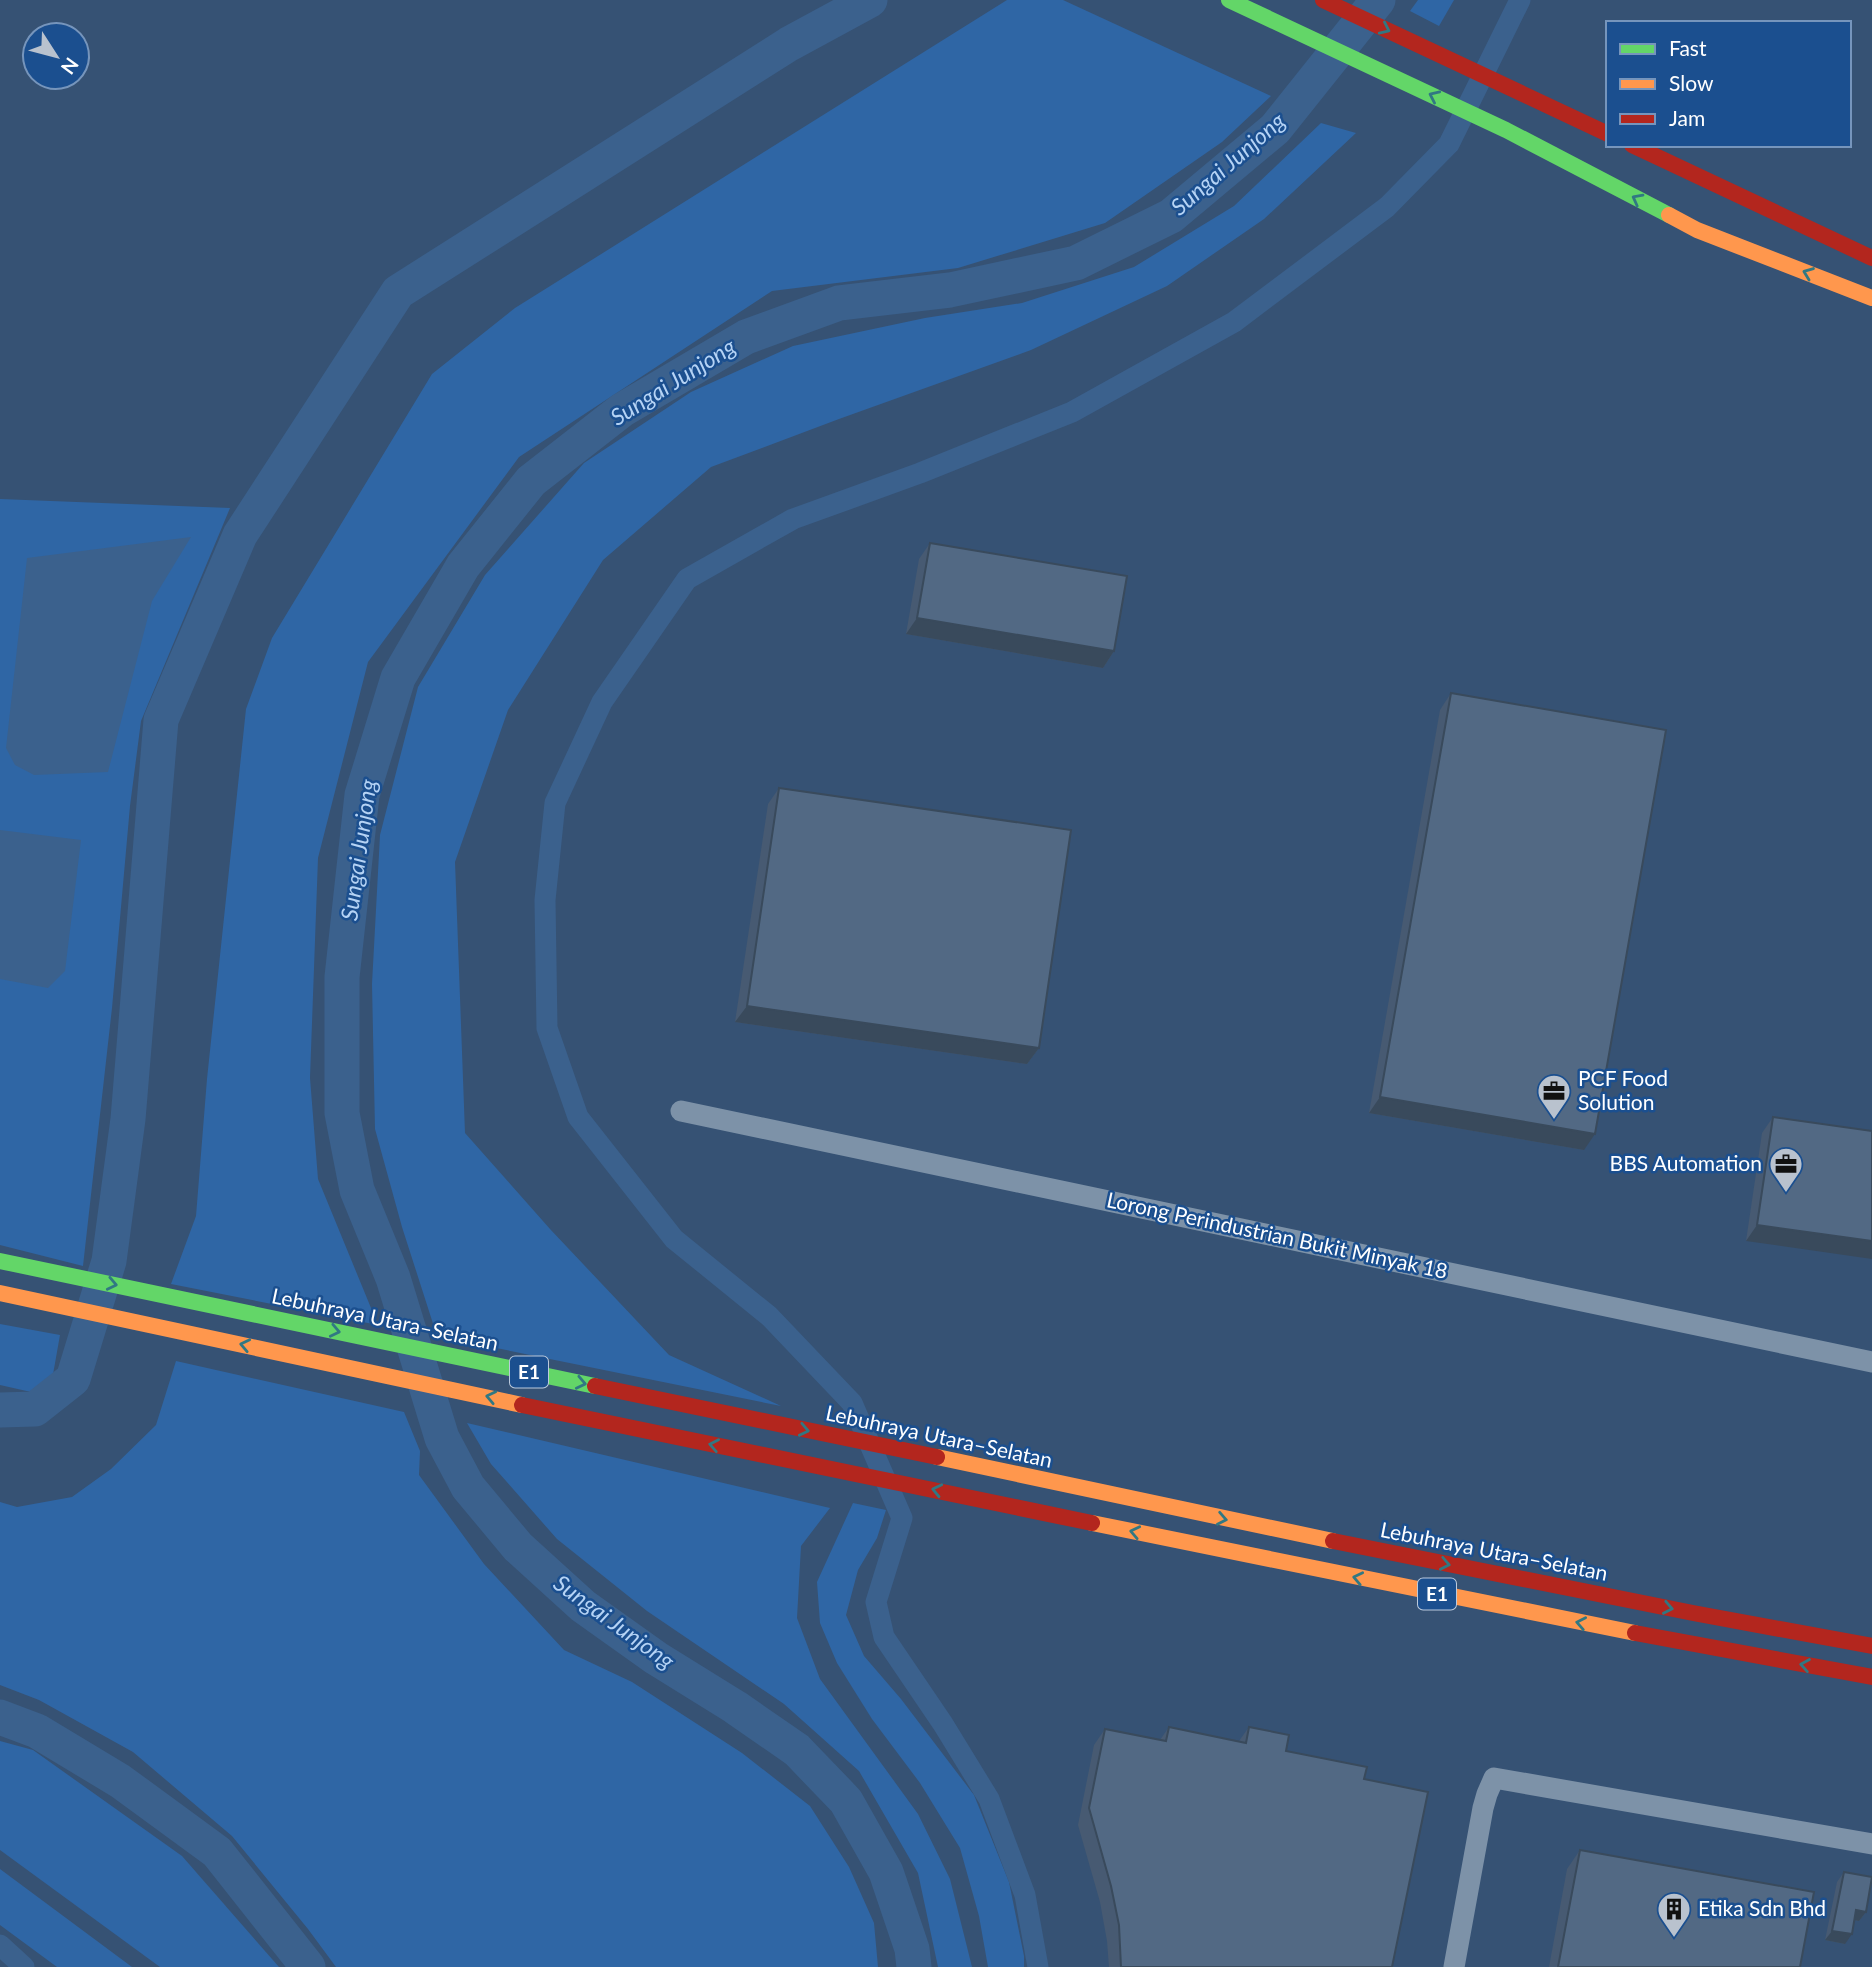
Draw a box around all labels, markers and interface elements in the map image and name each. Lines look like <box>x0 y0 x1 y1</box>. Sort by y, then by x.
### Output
north arrow <box>21 21 91 91</box>
one-way arrow <box>1378 21 1390 35</box>
legend <box>1606 21 1851 147</box>
text: Fast <box>1669 35 1707 60</box>
text: N <box>57 54 84 79</box>
text: Slow <box>1669 70 1714 95</box>
one-way arrow <box>1429 91 1441 105</box>
water label: Sungai Junjong <box>1164 105 1291 220</box>
text: Jam <box>1669 105 1705 130</box>
one-way arrow <box>1632 193 1644 207</box>
one-way arrow <box>1803 267 1815 281</box>
water label: Sungai Junjong <box>605 331 741 431</box>
water label: Sungai Junjong <box>334 777 382 922</box>
place label: PCF Food Solution <box>1578 1065 1668 1114</box>
office icon: PCF Food Solution <box>1535 1072 1573 1121</box>
office icon: BBS Automation <box>1767 1145 1805 1194</box>
place label: BBS Automation <box>1610 1150 1762 1175</box>
street label: Lorong Perindustrian Bukit Minyak 18 <box>1105 1186 1450 1283</box>
one-way arrow <box>106 1275 118 1290</box>
street label: Lebuhraya Utara–Selatan <box>270 1282 501 1355</box>
one-way arrow <box>329 1323 341 1338</box>
one-way arrow <box>239 1339 251 1353</box>
road number: E1 <box>510 1356 548 1388</box>
one-way arrow <box>575 1375 587 1390</box>
one-way arrow <box>485 1391 497 1405</box>
street label: Lebuhraya Utara–Selatan <box>824 1399 1055 1472</box>
one-way arrow <box>798 1422 810 1437</box>
one-way arrow <box>708 1438 720 1453</box>
one-way arrow <box>931 1484 943 1498</box>
one-way arrow <box>1216 1511 1228 1526</box>
street label: Lebuhraya Utara–Selatan <box>1379 1516 1610 1585</box>
one-way arrow <box>1129 1526 1141 1541</box>
one-way arrow <box>1439 1555 1451 1570</box>
water label: Sungai Junjong <box>549 1568 681 1675</box>
one-way arrow <box>1352 1571 1364 1586</box>
road number: E1 <box>1418 1578 1456 1610</box>
one-way arrow <box>1662 1600 1674 1615</box>
one-way arrow <box>1575 1616 1587 1631</box>
one-way arrow <box>1799 1658 1811 1673</box>
building icon: Etika Sdn Bhd <box>1655 1890 1693 1939</box>
place label: Etika Sdn Bhd <box>1698 1895 1826 1920</box>

